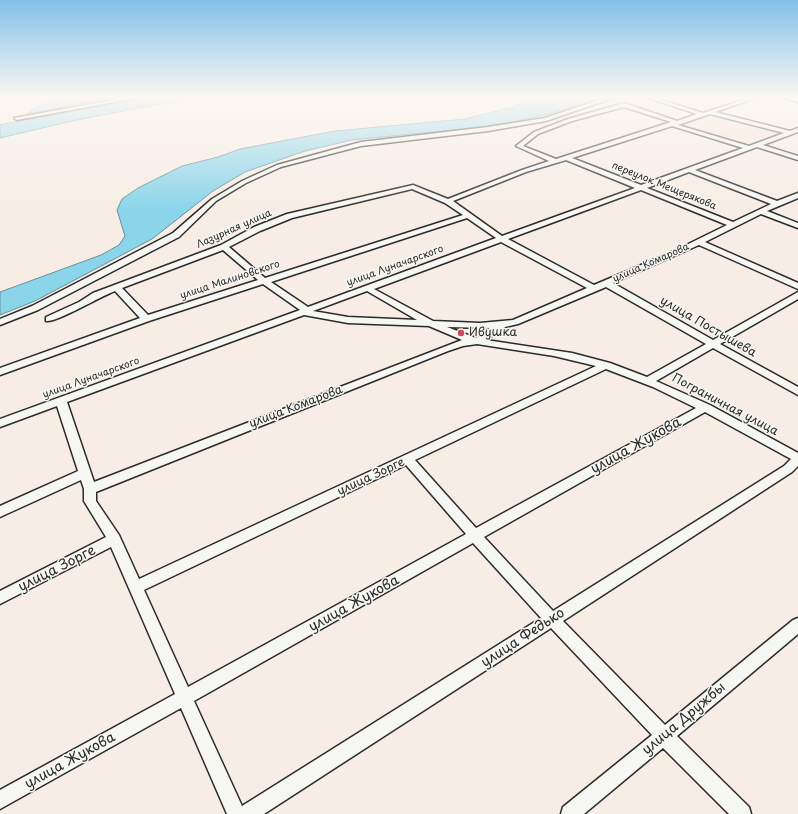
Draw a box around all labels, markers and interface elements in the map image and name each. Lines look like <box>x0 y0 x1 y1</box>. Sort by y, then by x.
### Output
street label: переулок Мещерякова <box>610 160 718 212</box>
street label: Лазурная улица <box>195 207 273 251</box>
street label: улица Комарова <box>611 241 691 285</box>
street label: улица Луначарского <box>345 243 445 289</box>
street label: улица Малиновского <box>179 258 281 302</box>
street label: улица Постышева <box>657 294 759 360</box>
place label: Ивушка <box>469 326 517 340</box>
marker: Ивушка <box>456 328 466 338</box>
street label: улица Луначарского <box>41 355 141 401</box>
street label: Пограничная улица <box>669 371 781 439</box>
street label: улица Комарова <box>247 383 345 431</box>
street label: улица Жукова <box>588 414 684 478</box>
street label: улица Зорге <box>335 455 407 499</box>
street label: улица Зорге <box>15 542 99 596</box>
street label: улица Жукова <box>306 572 402 636</box>
street label: улица Федько <box>478 605 568 671</box>
street label: улица Дружбы <box>639 679 729 759</box>
street label: улица Жукова <box>22 729 118 793</box>

